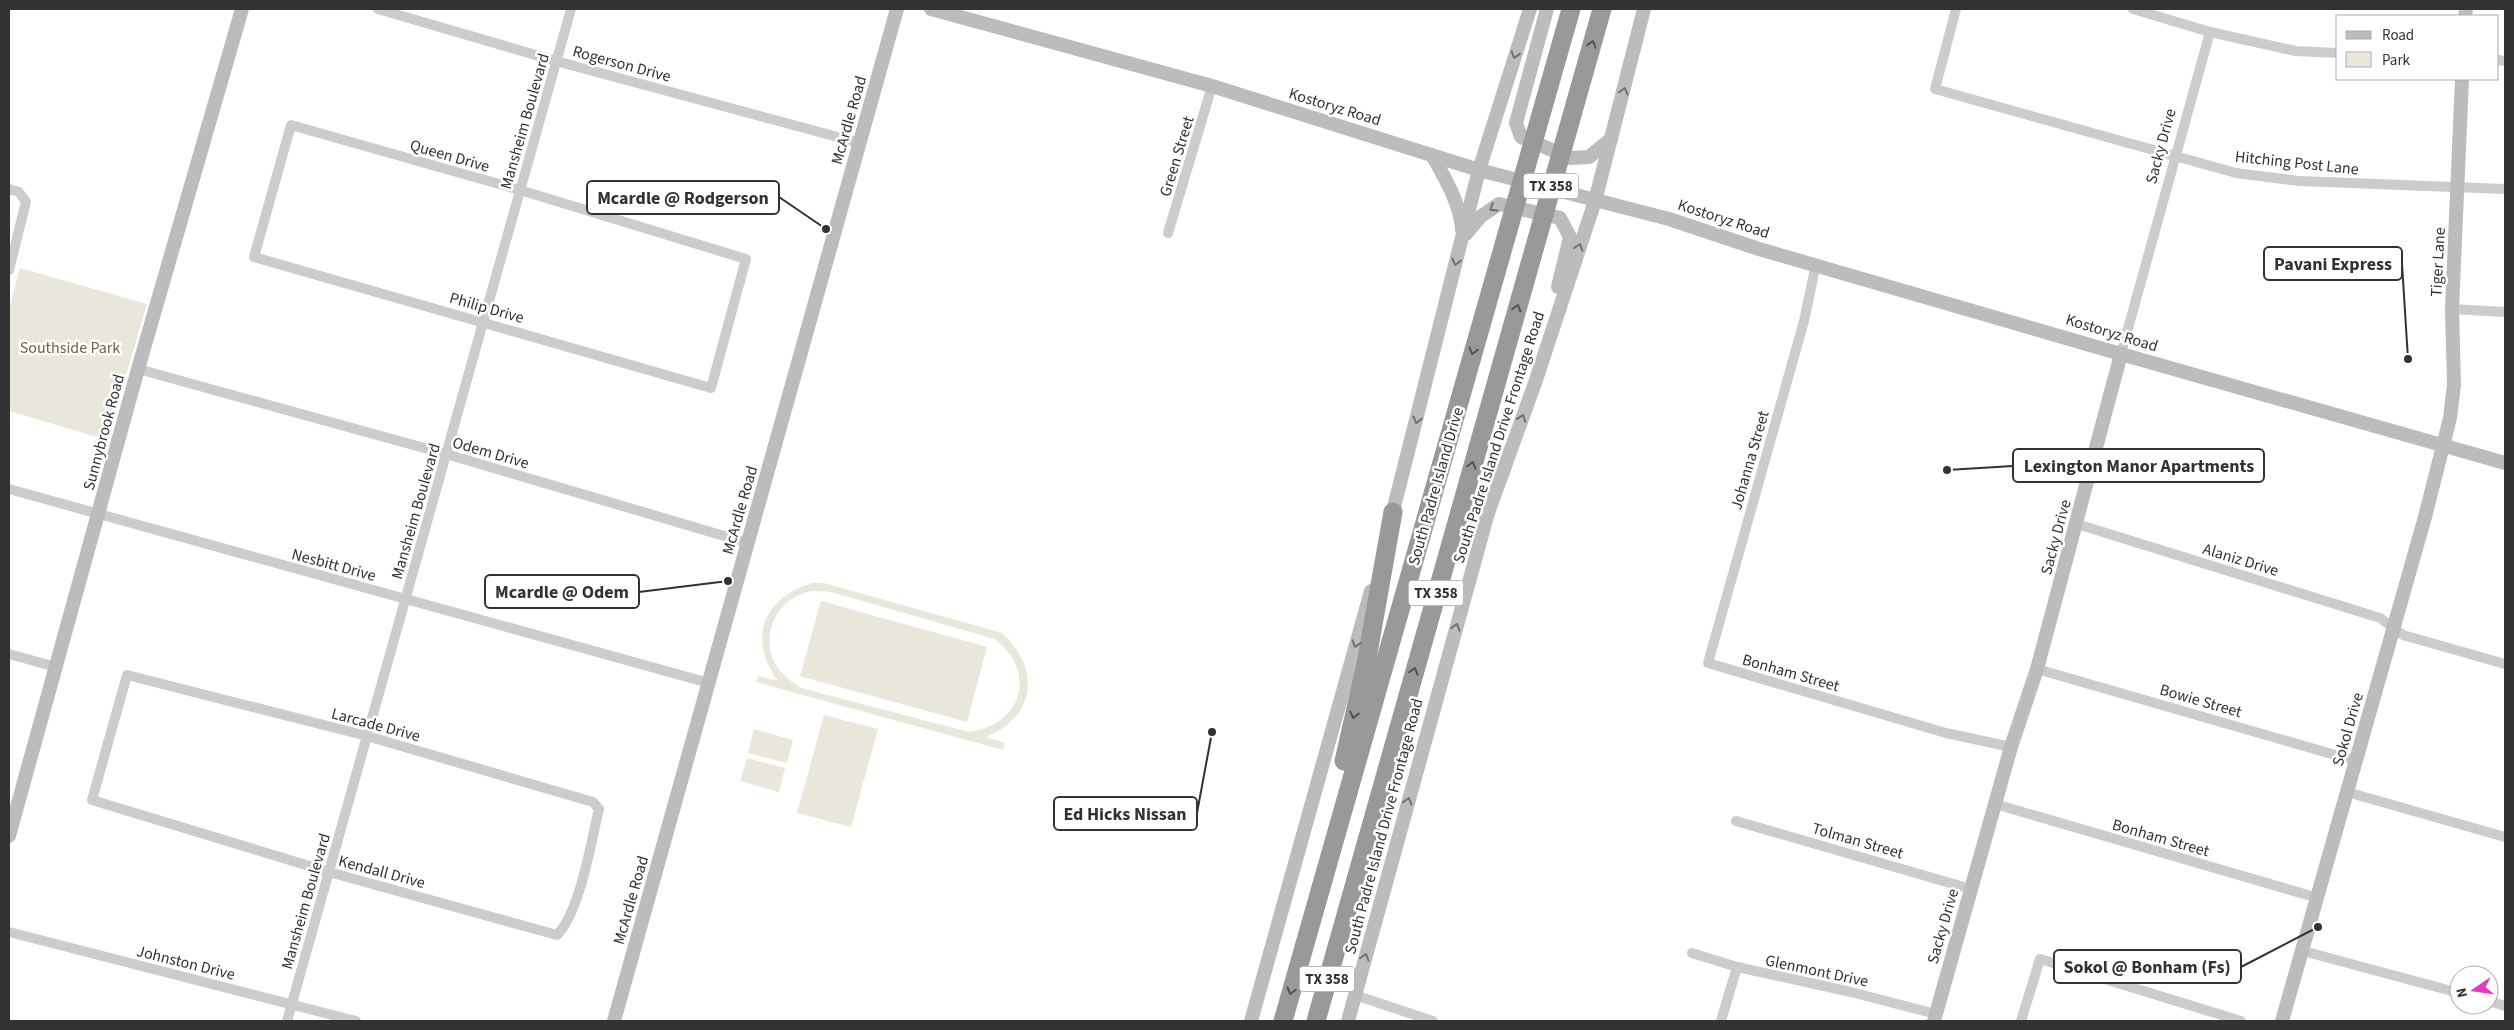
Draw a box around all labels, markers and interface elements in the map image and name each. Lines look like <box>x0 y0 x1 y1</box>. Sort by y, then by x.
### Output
legend <box>2336 15 2499 80</box>
text: Road <box>2382 25 2414 46</box>
street label: Rogerson Drive <box>570 40 673 88</box>
one-way arrow <box>1586 40 1596 48</box>
text: Park <box>2382 50 2411 71</box>
street label: Mansheim Boulevard <box>495 51 555 192</box>
one-way arrow <box>1511 51 1521 59</box>
street label: McArdle Road <box>826 73 872 167</box>
street label: Kostoryz Road <box>1286 82 1384 131</box>
one-way arrow <box>1618 87 1628 95</box>
street label: Sacky Drive <box>2140 106 2182 186</box>
street label: Green Street <box>1154 113 1200 199</box>
street label: Queen Drive <box>407 134 492 178</box>
street label: Hitching Post Lane <box>2234 146 2360 180</box>
road number: TX 358 <box>1524 174 1578 198</box>
callout: Mcardle @ Rodgerson <box>587 181 779 214</box>
text: Mcardle @ Rodgerson <box>597 186 769 211</box>
street label: Kostoryz Road <box>1675 194 1772 244</box>
one-way arrow <box>1489 202 1498 212</box>
street label: Tiger Lane <box>2425 227 2451 297</box>
one-way arrow <box>1574 243 1584 252</box>
callout: Pavani Express <box>2264 247 2402 280</box>
text: Pavani Express <box>2274 252 2392 277</box>
one-way arrow <box>1452 257 1462 266</box>
street label: Philip Drive <box>447 287 527 329</box>
one-way arrow <box>1511 305 1521 313</box>
street label: Kostoryz Road <box>2063 308 2161 357</box>
street label: South Padre Island Drive Frontage Road <box>1448 309 1550 566</box>
park label: Southside Park <box>20 337 120 359</box>
one-way arrow <box>1468 347 1479 355</box>
street label: Sunnybrook Road <box>78 372 130 493</box>
street label: South Padre Island Drive <box>1403 405 1469 568</box>
street label: Johanna Street <box>1725 408 1775 512</box>
one-way arrow <box>1516 414 1526 423</box>
one-way arrow <box>1412 415 1422 423</box>
street label: Odem Drive <box>450 432 532 474</box>
street label: Mansheim Boulevard <box>386 441 446 582</box>
callout: Lexington Manor Apartments <box>2013 449 2264 482</box>
text: Lexington Manor Apartments <box>2024 454 2254 479</box>
one-way arrow <box>1467 461 1477 469</box>
street label: McArdle Road <box>717 463 763 557</box>
street label: Sacky Drive <box>2035 497 2077 577</box>
street label: Alaniz Drive <box>2200 538 2281 582</box>
street label: Nesbitt Drive <box>289 543 378 587</box>
callout: Mcardle @ Odem <box>485 575 639 608</box>
text: Mcardle @ Odem <box>495 580 629 605</box>
road number: TX 358 <box>1408 580 1464 606</box>
one-way arrow <box>1451 624 1461 632</box>
one-way arrow <box>1352 639 1362 648</box>
street label: Bonham Street <box>1740 649 1842 697</box>
one-way arrow <box>1408 667 1419 676</box>
street label: Bowie Street <box>2157 679 2245 723</box>
street label: Sokol Drive <box>2327 690 2369 769</box>
street label: South Padre Island Drive Frontage Road <box>1339 696 1429 956</box>
street label: Larcade Drive <box>329 703 423 747</box>
one-way arrow <box>1349 711 1360 719</box>
callout: Ed Hicks Nissan <box>1054 797 1197 830</box>
one-way arrow <box>1403 797 1413 805</box>
text: Ed Hicks Nissan <box>1063 802 1187 827</box>
street label: Bonham Street <box>2110 814 2212 862</box>
street label: Tolman Street <box>1810 817 1906 865</box>
street label: Mansheim Boulevard <box>276 831 336 972</box>
street label: Kendall Drive <box>336 850 428 894</box>
street label: McArdle Road <box>608 853 654 947</box>
street label: Sacky Drive <box>1922 886 1964 966</box>
street label: Johnston Drive <box>134 940 237 986</box>
street label: Glenmont Drive <box>1763 949 1870 993</box>
callout: Sokol @ Bonham (Fs) <box>2054 950 2241 983</box>
one-way arrow <box>1360 954 1370 962</box>
text: Sokol @ Bonham (Fs) <box>2063 955 2231 980</box>
north arrow <box>2449 965 2499 1015</box>
road number: TX 358 <box>1300 966 1354 992</box>
text: N <box>2452 986 2473 999</box>
one-way arrow <box>1286 987 1297 996</box>

